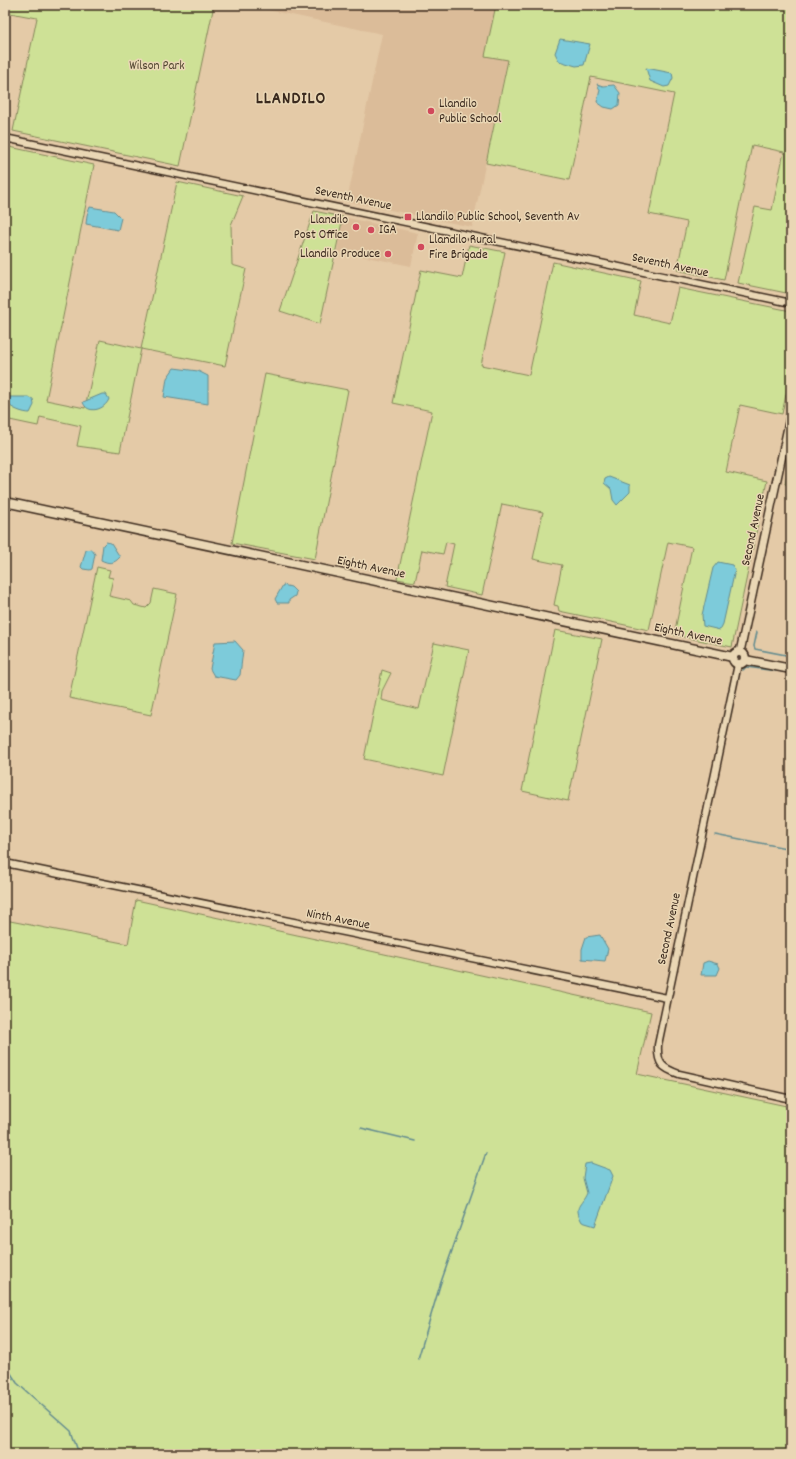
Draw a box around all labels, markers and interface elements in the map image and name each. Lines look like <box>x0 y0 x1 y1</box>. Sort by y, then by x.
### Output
park label: Wilson Park <box>129 57 185 76</box>
district label: LLANDILO <box>256 88 326 112</box>
place label: Llandilo Public School <box>439 95 501 129</box>
marker: Llandilo Public School <box>426 106 436 116</box>
street label: Seventh Avenue <box>313 182 393 216</box>
place label: Llandilo Public School, Seventh Av <box>416 208 580 227</box>
place label: Llandilo Post Office <box>294 211 348 245</box>
marker: Llandilo Public School, Seventh Av <box>403 212 413 222</box>
place label: IGA <box>379 221 397 240</box>
marker: Llandilo Post Office <box>351 222 361 232</box>
marker: IGA <box>366 225 376 235</box>
place label: Llandilo Rural Fire Brigade <box>429 231 496 265</box>
marker: Llandilo Rural Fire Brigade <box>416 242 426 252</box>
place label: Llandilo Produce <box>300 245 380 264</box>
marker: Llandilo Produce <box>383 249 393 259</box>
street label: Seventh Avenue <box>630 249 710 283</box>
street label: Second Avenue <box>737 492 771 568</box>
street label: Eighth Avenue <box>335 552 407 585</box>
street label: Eighth Avenue <box>652 619 724 652</box>
street label: Second Avenue <box>653 891 687 967</box>
street label: Ninth Avenue <box>305 905 372 935</box>

